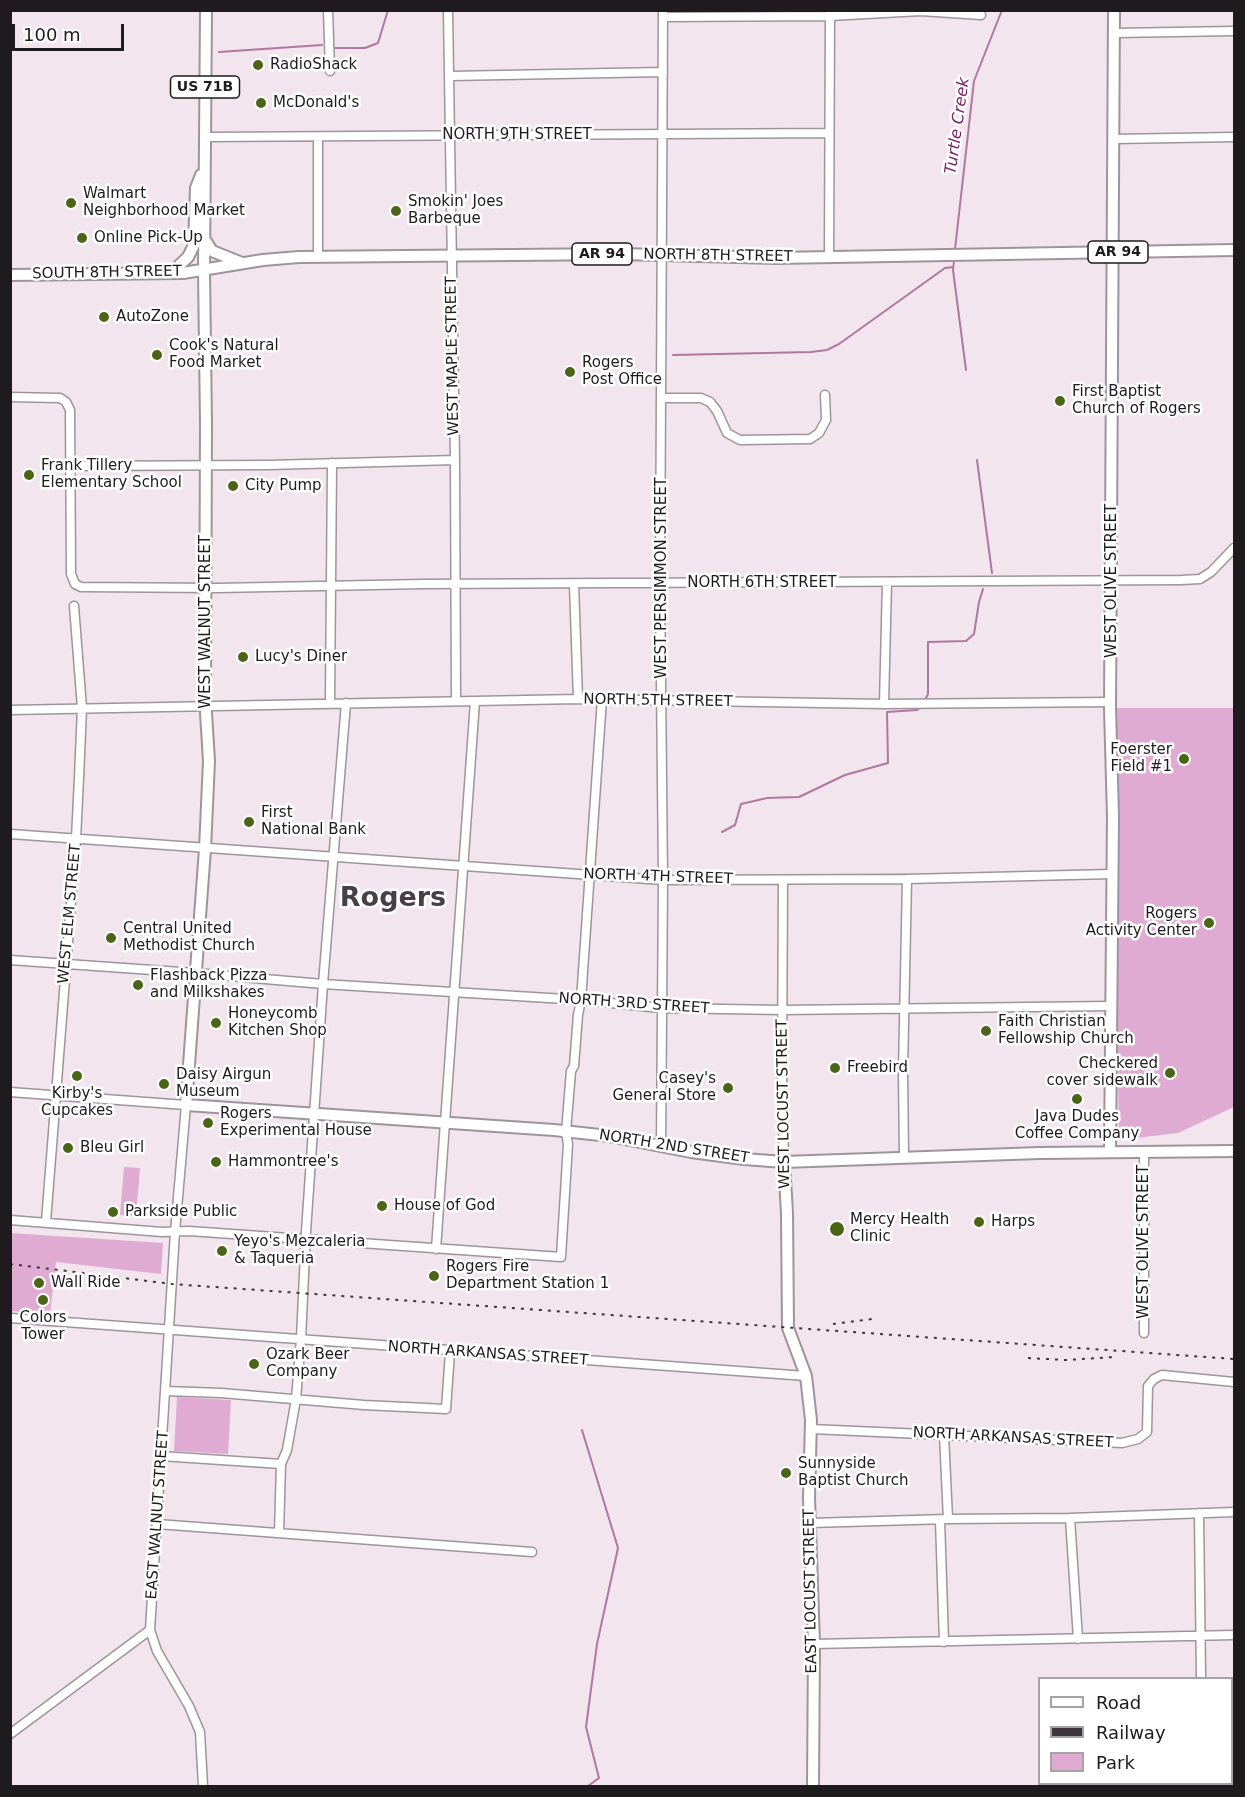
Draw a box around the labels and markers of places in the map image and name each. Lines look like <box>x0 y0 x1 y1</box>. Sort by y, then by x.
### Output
place label: RadioShack <box>270 56 357 74</box>
marker: RadioShack <box>251 58 265 72</box>
place label: McDonald's <box>273 94 359 112</box>
marker: McDonald's <box>254 96 268 110</box>
place label: Walmart Neighborhood Market <box>83 185 245 220</box>
place label: Smokin' Joes Barbeque <box>408 193 503 228</box>
marker: Walmart Neighborhood Market <box>64 196 78 210</box>
marker: Smokin' Joes Barbeque <box>389 204 403 218</box>
place label: Online Pick-Up <box>94 229 203 247</box>
marker: Online Pick-Up <box>75 231 89 245</box>
place label: AutoZone <box>116 308 189 326</box>
marker: AutoZone <box>97 310 111 324</box>
place label: Cook's Natural Food Market <box>169 337 279 372</box>
marker: Cook's Natural Food Market <box>150 348 164 362</box>
place label: Rogers Post Office <box>582 354 662 389</box>
marker: Rogers Post Office <box>563 365 577 379</box>
place label: First Baptist Church of Rogers <box>1072 383 1201 418</box>
marker: First Baptist Church of Rogers <box>1053 394 1067 408</box>
place label: Frank Tillery Elementary School <box>41 457 182 492</box>
marker: Frank Tillery Elementary School <box>22 468 36 482</box>
place label: City Pump <box>245 477 322 495</box>
marker: City Pump <box>226 479 240 493</box>
place label: Lucy's Diner <box>255 648 347 666</box>
marker: Lucy's Diner <box>236 650 250 664</box>
place label: Foerster Field #1 <box>1110 741 1172 776</box>
marker: Foerster Field #1 <box>1177 752 1191 766</box>
place label: First National Bank <box>261 804 366 839</box>
marker: First National Bank <box>242 815 256 829</box>
place label: Rogers Activity Center <box>1086 905 1197 940</box>
marker: Rogers Activity Center <box>1202 916 1216 930</box>
place label: Central United Methodist Church <box>123 920 255 955</box>
marker: Central United Methodist Church <box>104 931 118 945</box>
place label: Flashback Pizza and Milkshakes <box>150 967 268 1002</box>
marker: Flashback Pizza and Milkshakes <box>131 978 145 992</box>
place label: Honeycomb Kitchen Shop <box>228 1005 327 1040</box>
place label: Faith Christian Fellowship Church <box>998 1013 1134 1048</box>
marker: Honeycomb Kitchen Shop <box>209 1016 223 1030</box>
marker: Faith Christian Fellowship Church <box>979 1024 993 1038</box>
place label: Checkered cover sidewalk <box>1046 1055 1158 1090</box>
place label: Freebird <box>847 1059 908 1077</box>
marker: Freebird <box>828 1061 842 1075</box>
place label: Daisy Airgun Museum <box>176 1066 271 1101</box>
marker: Checkered cover sidewalk <box>1163 1066 1177 1080</box>
marker: Kirby's Cupcakes <box>70 1069 84 1083</box>
place label: Casey's General Store <box>612 1070 716 1105</box>
marker: Daisy Airgun Museum <box>157 1077 171 1091</box>
marker: Casey's General Store <box>721 1081 735 1095</box>
place label: Kirby's Cupcakes <box>41 1085 113 1120</box>
marker: Java Dudes Coffee Company <box>1070 1092 1084 1106</box>
place label: Rogers Experimental House <box>220 1105 372 1140</box>
place label: Java Dudes Coffee Company <box>1015 1108 1139 1143</box>
marker: Rogers Experimental House <box>201 1116 215 1130</box>
place label: Bleu Girl <box>80 1139 144 1157</box>
marker: Bleu Girl <box>61 1141 75 1155</box>
place label: Hammontree's <box>228 1153 338 1171</box>
marker: Hammontree's <box>209 1155 223 1169</box>
place label: House of God <box>394 1197 495 1215</box>
marker: House of God <box>375 1199 389 1213</box>
place label: Parkside Public <box>125 1203 237 1221</box>
marker: Parkside Public <box>106 1205 120 1219</box>
place label: Mercy Health Clinic <box>850 1211 949 1246</box>
place label: Harps <box>991 1213 1035 1231</box>
marker: Harps <box>972 1215 986 1229</box>
marker: Mercy Health Clinic <box>828 1220 846 1238</box>
place label: Yeyo's Mezcaleria & Taqueria <box>234 1233 366 1268</box>
marker: Yeyo's Mezcaleria & Taqueria <box>215 1244 229 1258</box>
place label: Rogers Fire Department Station 1 <box>446 1258 609 1293</box>
marker: Rogers Fire Department Station 1 <box>427 1269 441 1283</box>
place label: Wall Ride <box>51 1274 121 1292</box>
marker: Wall Ride <box>32 1276 46 1290</box>
marker: Colors Tower <box>36 1293 50 1307</box>
place label: Colors Tower <box>20 1309 66 1344</box>
place label: Ozark Beer Company <box>266 1346 349 1381</box>
marker: Ozark Beer Company <box>247 1357 261 1371</box>
place label: Sunnyside Baptist Church <box>798 1455 909 1490</box>
marker: Sunnyside Baptist Church <box>779 1466 793 1480</box>

